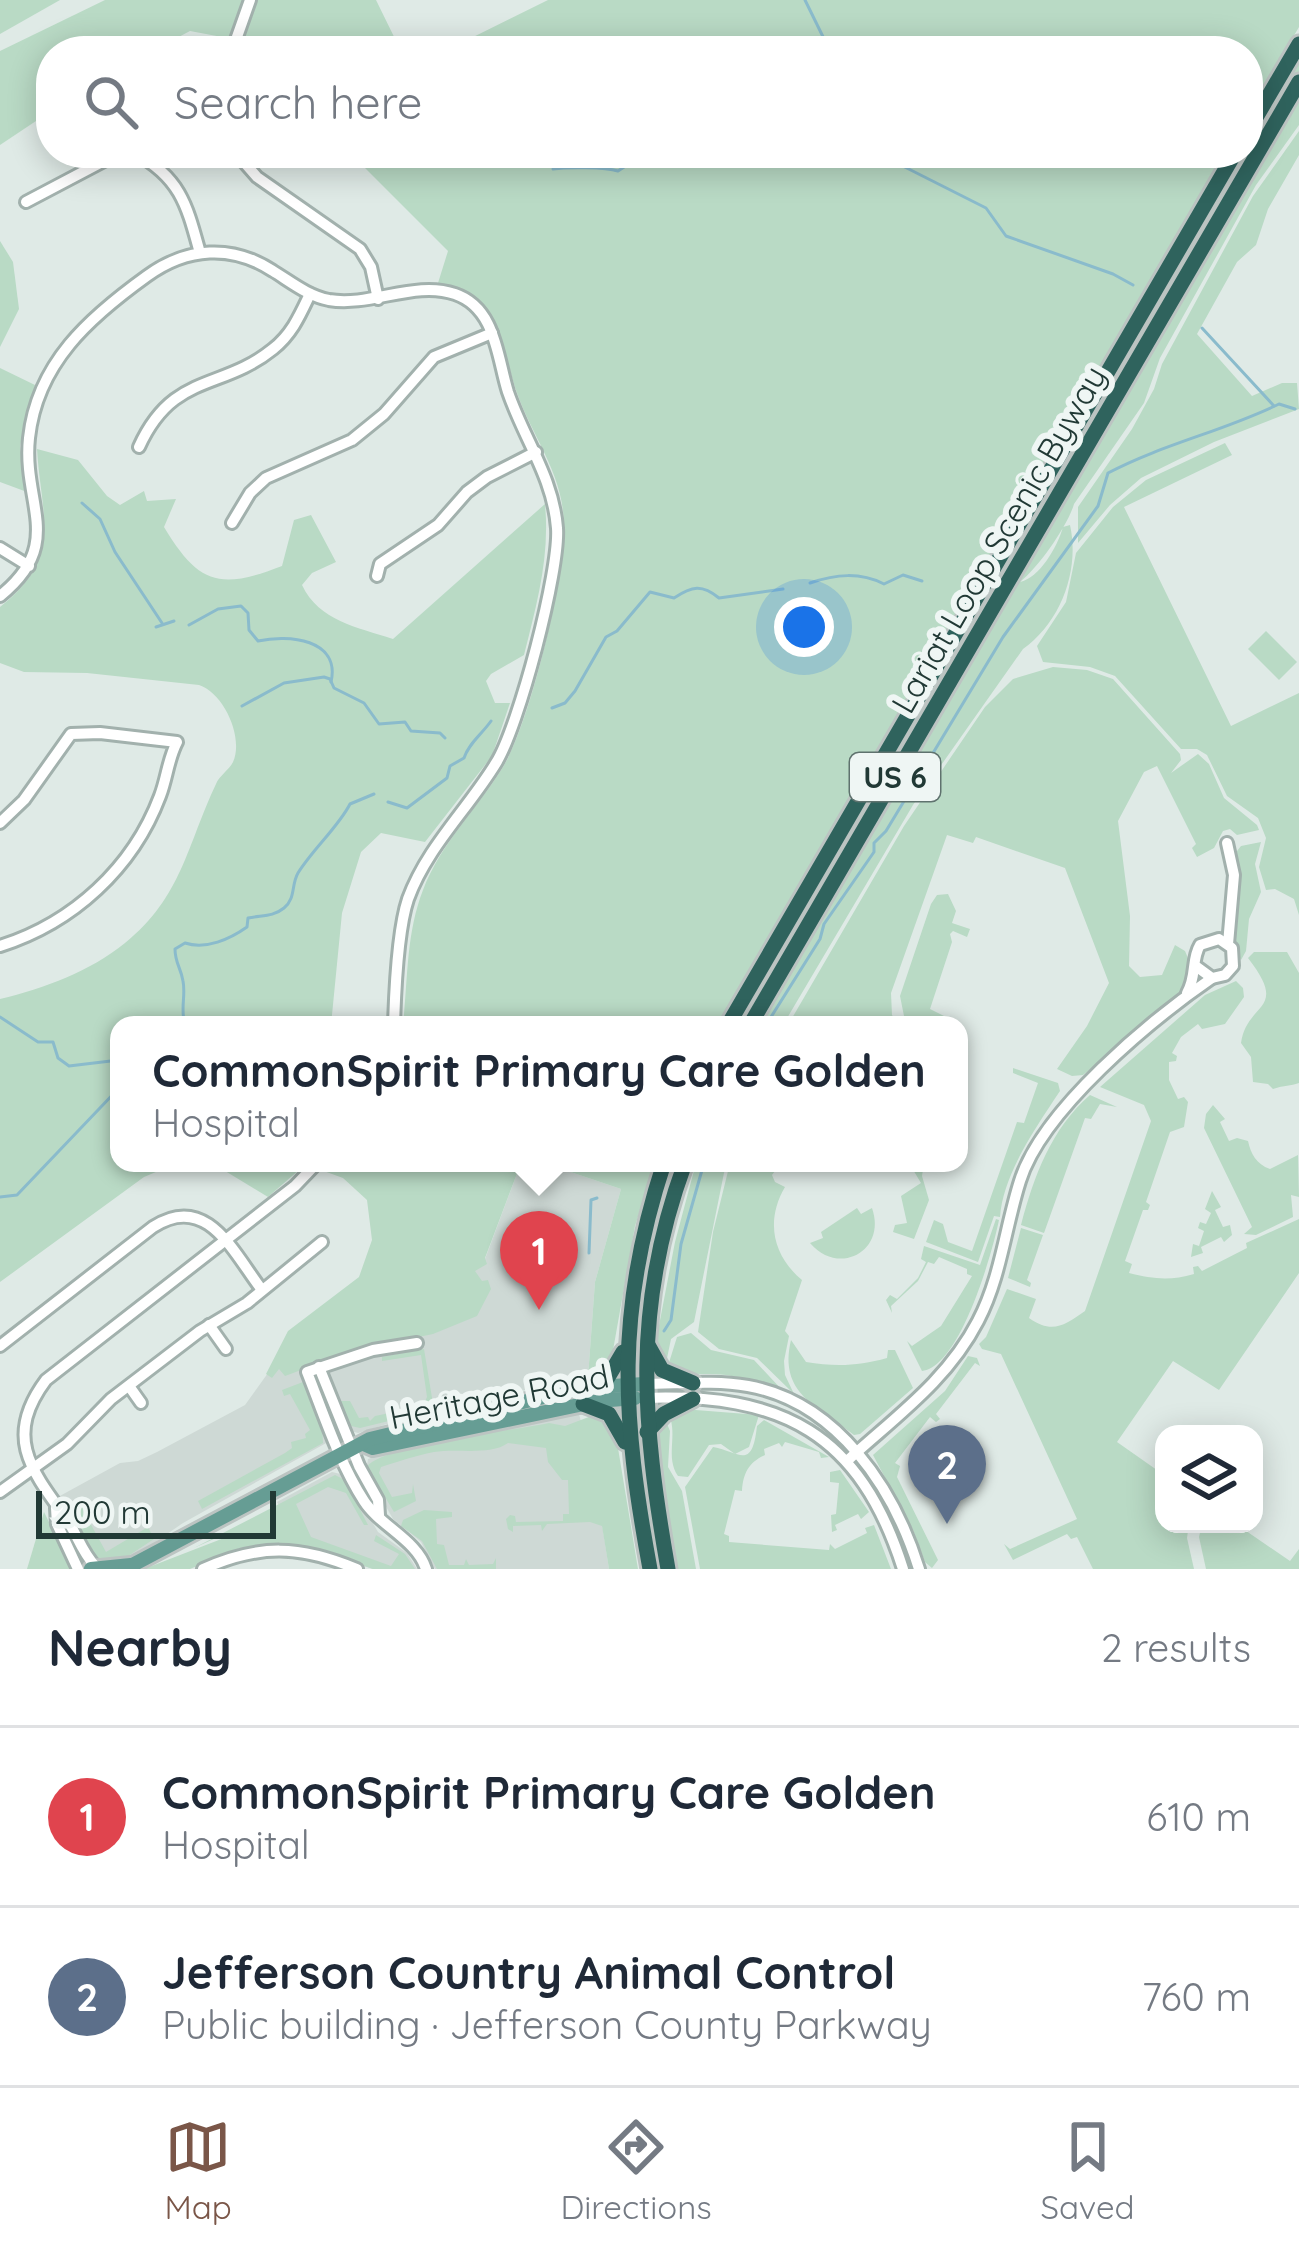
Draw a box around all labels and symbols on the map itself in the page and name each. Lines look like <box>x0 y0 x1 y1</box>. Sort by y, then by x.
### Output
street label: Lariat Loop Scenic Byway <box>882 358 1114 720</box>
your location <box>774 597 834 657</box>
road number: US 6 <box>850 753 940 801</box>
pin: 1 <box>500 1211 578 1310</box>
street label: Heritage Road <box>386 1355 612 1437</box>
pin: 2 <box>908 1425 986 1524</box>
scale bar <box>36 1485 276 1538</box>

